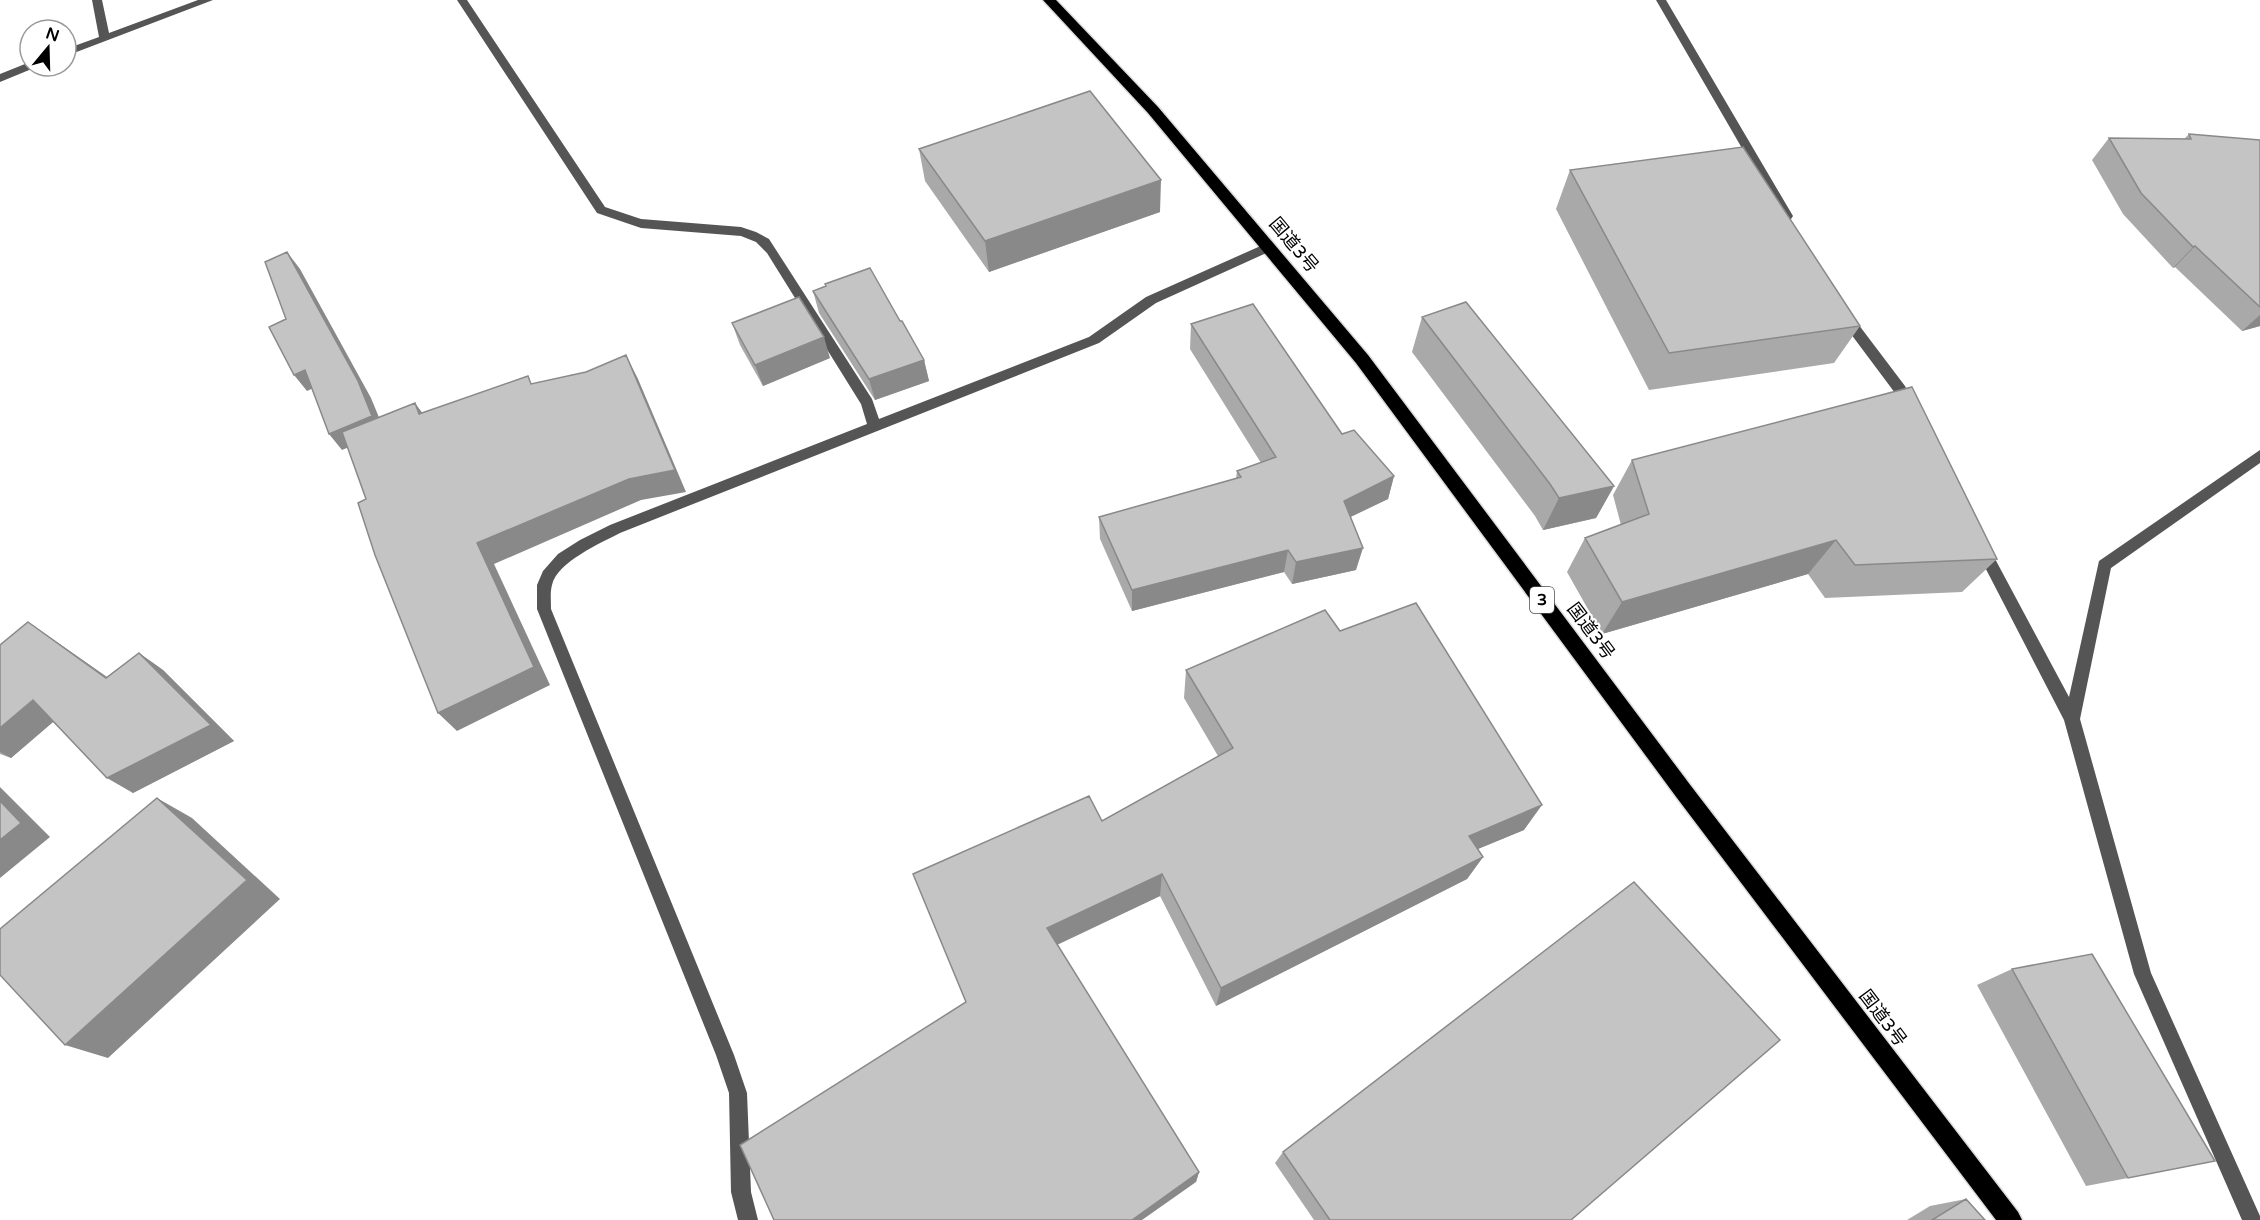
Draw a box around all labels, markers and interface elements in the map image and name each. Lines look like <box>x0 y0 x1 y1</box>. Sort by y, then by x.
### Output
north arrow <box>18 18 78 78</box>
text: N <box>43 23 62 46</box>
street label: 国道3号 <box>1265 213 1323 277</box>
road number: 3 <box>1530 587 1554 613</box>
street label: 国道3号 <box>1563 598 1619 664</box>
street label: 国道3号 <box>1855 985 1911 1051</box>

